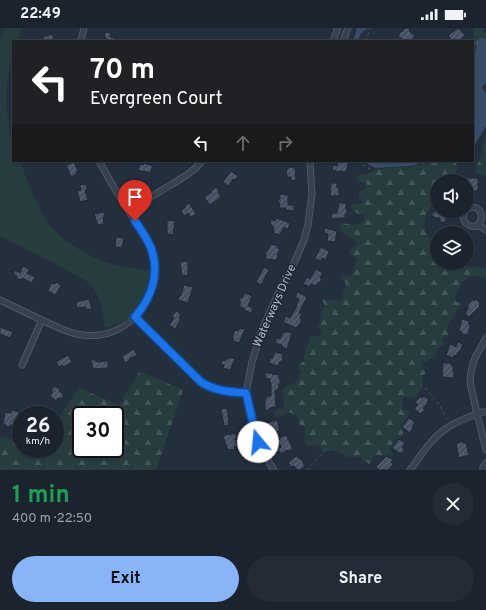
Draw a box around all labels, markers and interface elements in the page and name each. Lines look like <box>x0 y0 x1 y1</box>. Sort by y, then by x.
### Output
text: 22:49 <box>20 5 61 24</box>
text: 70 m <box>90 53 155 89</box>
icon: left <box>24 56 76 108</box>
text: Evergreen Court <box>90 88 223 111</box>
icon: left <box>190 132 212 154</box>
icon: ahead <box>232 132 254 154</box>
icon: right <box>274 132 296 154</box>
map controls <box>430 174 474 270</box>
button: sound <box>430 174 474 218</box>
pin <box>118 180 152 221</box>
icon: arrive <box>124 186 146 208</box>
button: layers <box>430 226 474 270</box>
street label: Waterways Drive <box>250 262 300 350</box>
speed limit sign: 30 <box>72 406 124 458</box>
text: 26 <box>26 414 50 440</box>
position arrow <box>237 421 279 463</box>
text: km/h <box>26 435 50 448</box>
text: 1 min <box>12 481 70 511</box>
button: close <box>432 483 474 525</box>
text: 400 m · 22:50 <box>12 511 92 527</box>
button: Exit <box>12 556 239 602</box>
button: Share <box>247 556 474 602</box>

